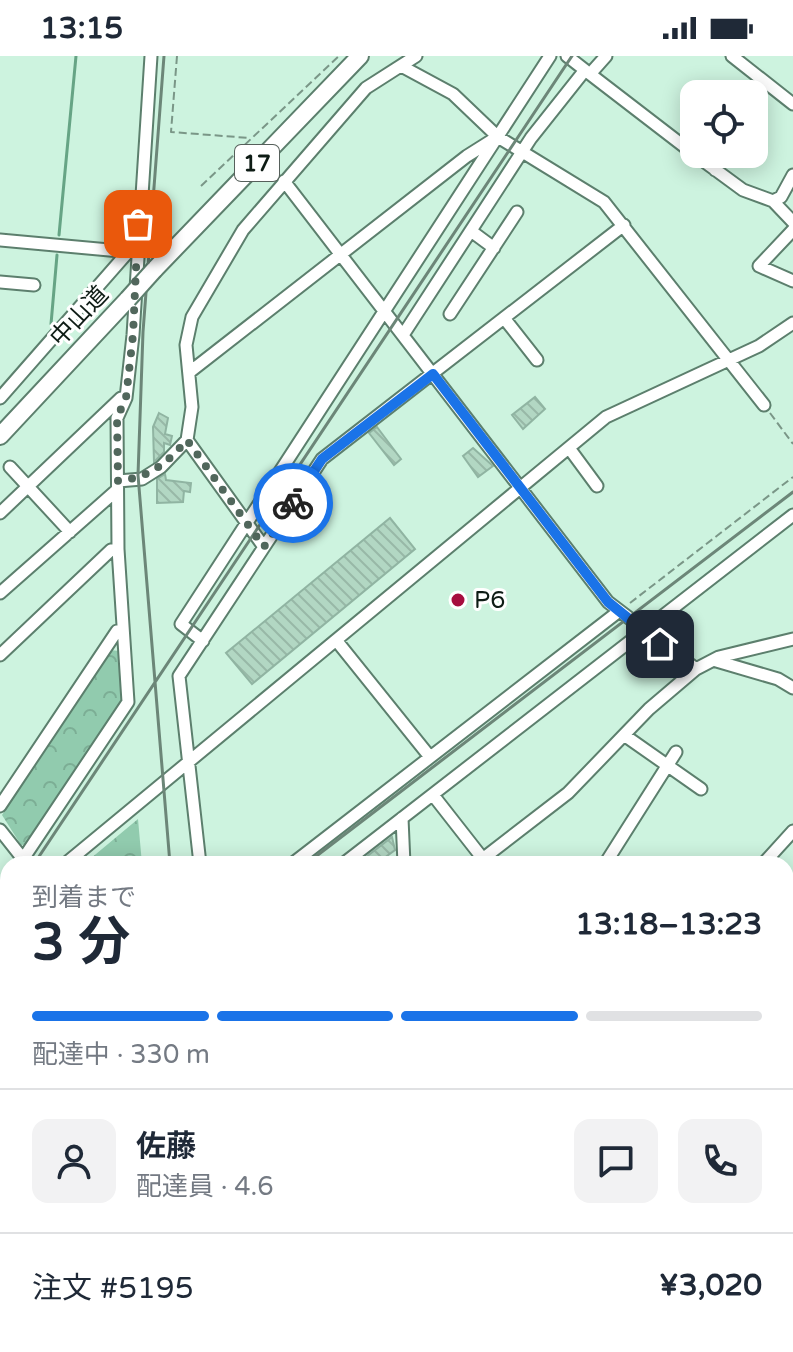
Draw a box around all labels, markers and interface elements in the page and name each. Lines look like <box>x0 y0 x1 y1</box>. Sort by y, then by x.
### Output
text: 13:15 <box>40 10 123 47</box>
map controls <box>680 80 768 168</box>
button: locate <box>680 80 768 168</box>
road number: 17 <box>235 145 279 181</box>
pin <box>104 190 172 258</box>
icon: bag <box>116 202 160 246</box>
street label: 中山道 <box>44 280 115 353</box>
courier <box>253 463 333 543</box>
icon: bike <box>271 481 315 525</box>
place label: P6 <box>474 586 505 615</box>
marker: P6 <box>449 591 467 609</box>
pin <box>626 610 694 678</box>
icon: home <box>638 622 682 666</box>
text: 到着まで <box>32 882 136 913</box>
text: 13:18–13:23 <box>575 906 762 943</box>
text: 3 分 <box>32 911 130 974</box>
text: 配達中 · 330 m <box>32 1039 210 1070</box>
button: person <box>32 1119 116 1203</box>
button: chat <box>574 1119 658 1203</box>
button: phone <box>678 1119 762 1203</box>
text: 佐藤 <box>136 1128 196 1165</box>
text: 配達員 · 4.6 <box>136 1171 274 1202</box>
text: ¥3,020 <box>659 1267 762 1304</box>
text: 注文 #5195 <box>32 1270 194 1307</box>

